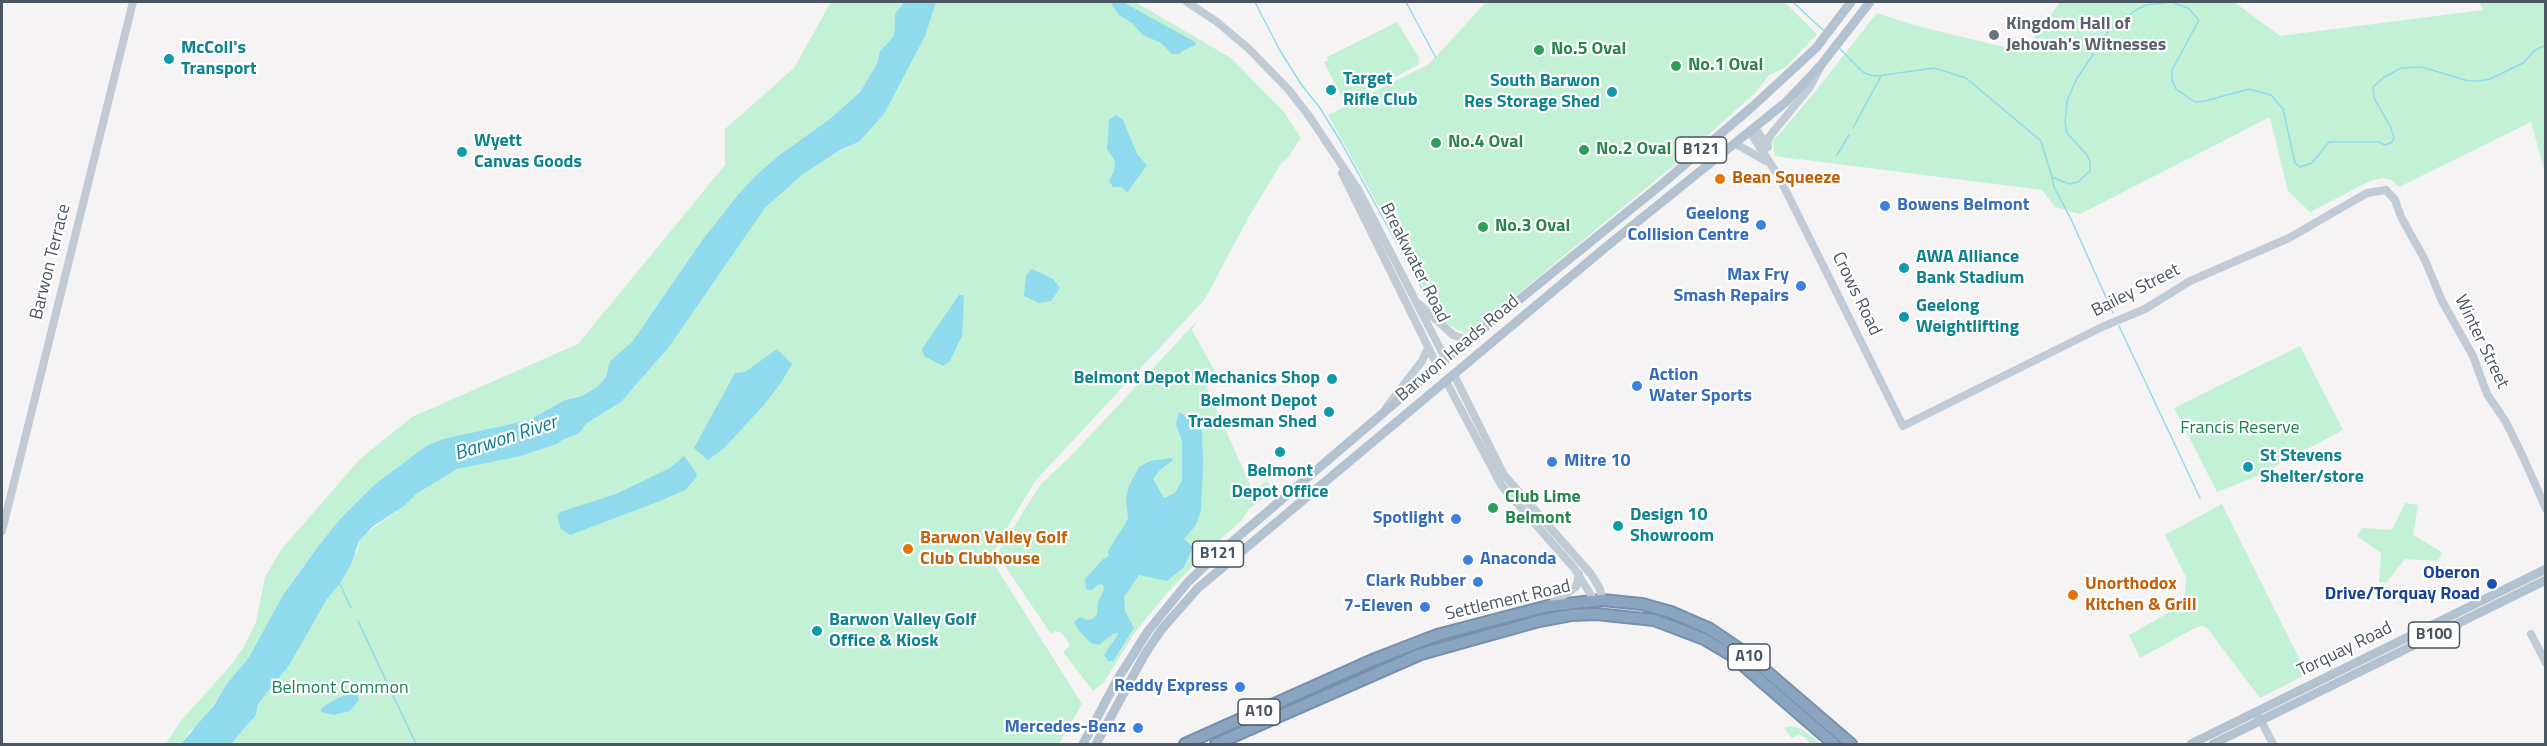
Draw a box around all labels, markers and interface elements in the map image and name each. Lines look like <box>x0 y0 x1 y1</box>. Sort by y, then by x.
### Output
place label: Kingdom Hall of Jehovah's Witnesses <box>2006 14 2166 57</box>
marker: Kingdom Hall of Jehovah's Witnesses <box>1987 28 2001 42</box>
place label: McColl's Transport <box>181 38 256 80</box>
place label: No.5 Oval <box>1551 39 1626 61</box>
marker: No.5 Oval <box>1532 43 1546 57</box>
marker: McColl's Transport <box>162 52 176 66</box>
place label: No.1 Oval <box>1688 55 1763 77</box>
marker: No.1 Oval <box>1669 59 1683 73</box>
place label: Target Rifle Club <box>1343 69 1418 112</box>
place label: South Barwon Res Storage Shed <box>1464 71 1600 113</box>
marker: Target Rifle Club <box>1324 83 1338 97</box>
marker: South Barwon Res Storage Shed <box>1605 85 1619 99</box>
place label: Wyett Canvas Goods <box>474 131 582 174</box>
place label: No.4 Oval <box>1448 132 1523 154</box>
marker: No.4 Oval <box>1429 136 1443 150</box>
road number: B121 <box>1676 137 1726 163</box>
place label: No.2 Oval <box>1596 139 1671 161</box>
marker: No.2 Oval <box>1577 143 1591 157</box>
marker: Wyett Canvas Goods <box>455 145 469 159</box>
place label: Bean Squeeze <box>1732 168 1840 190</box>
marker: Bean Squeeze <box>1713 172 1727 186</box>
place label: Bowens Belmont <box>1897 195 2029 217</box>
marker: Bowens Belmont <box>1878 199 1892 213</box>
street label: Breakwater Road <box>1375 200 1453 326</box>
street label: Barwon Terrace <box>26 202 76 322</box>
place label: Geelong Collision Centre <box>1628 204 1749 246</box>
place label: No.3 Oval <box>1495 216 1570 238</box>
marker: Geelong Collision Centre <box>1754 218 1768 232</box>
marker: No.3 Oval <box>1476 220 1490 234</box>
place label: AWA Alliance Bank Stadium <box>1916 247 2024 290</box>
street label: Crows Road <box>1827 249 1885 339</box>
street label: Bailey Street <box>2088 260 2184 322</box>
marker: AWA Alliance Bank Stadium <box>1897 261 1911 275</box>
place label: Max Fry Smash Repairs <box>1673 265 1789 308</box>
marker: Max Fry Smash Repairs <box>1794 279 1808 293</box>
street label: Barwon Heads Road <box>1392 291 1524 407</box>
street label: Winter Street <box>2449 292 2513 392</box>
place label: Geelong Weightlifting <box>1916 296 2019 338</box>
marker: Geelong Weightlifting <box>1897 310 1911 324</box>
place label: Action Water Sports <box>1649 365 1752 407</box>
place label: Belmont Depot Mechanics Shop <box>1073 368 1320 390</box>
marker: Belmont Depot Mechanics Shop <box>1325 372 1339 386</box>
marker: Action Water Sports <box>1630 379 1644 393</box>
place label: Belmont Depot Tradesman Shed <box>1188 391 1317 434</box>
marker: Belmont Depot Tradesman Shed <box>1322 405 1336 419</box>
water label: Barwon River <box>452 411 560 467</box>
park label: Francis Reserve <box>2180 418 2300 440</box>
marker: Belmont Depot Office <box>1273 445 1287 459</box>
place label: St Stevens Shelter/store <box>2260 446 2364 488</box>
place label: Mitre 10 <box>1564 451 1631 473</box>
marker: Mitre 10 <box>1545 455 1559 469</box>
marker: St Stevens Shelter/store <box>2241 460 2255 474</box>
place label: Belmont Depot Office <box>1232 461 1328 504</box>
place label: Club Lime Belmont <box>1505 487 1581 530</box>
marker: Club Lime Belmont <box>1486 501 1500 515</box>
place label: Design 10 Showroom <box>1630 505 1714 548</box>
place label: Spotlight <box>1373 508 1444 530</box>
marker: Spotlight <box>1449 512 1463 526</box>
marker: Design 10 Showroom <box>1611 519 1625 533</box>
place label: Barwon Valley Golf Club Clubhouse <box>920 528 1067 570</box>
road number: B121 <box>1192 541 1244 567</box>
marker: Barwon Valley Golf Club Clubhouse <box>901 542 915 556</box>
place label: Anaconda <box>1480 549 1557 571</box>
marker: Anaconda <box>1461 553 1475 567</box>
place label: Oberon Drive/Torquay Road <box>2325 563 2480 606</box>
place label: Clark Rubber <box>1366 571 1466 593</box>
place label: Unorthodox Kitchen & Grill <box>2085 574 2197 616</box>
marker: Clark Rubber <box>1471 575 1485 589</box>
street label: Settlement Road <box>1443 576 1573 626</box>
marker: Oberon Drive/Torquay Road <box>2485 577 2499 591</box>
marker: Unorthodox Kitchen & Grill <box>2066 588 2080 602</box>
place label: 7-Eleven <box>1344 596 1413 618</box>
marker: 7-Eleven <box>1418 600 1432 614</box>
place label: Barwon Valley Golf Office & Kiosk <box>829 610 976 652</box>
street label: Torquay Road <box>2294 618 2396 682</box>
road number: B100 <box>2408 622 2460 648</box>
marker: Barwon Valley Golf Office & Kiosk <box>810 624 824 638</box>
road number: A10 <box>1728 644 1770 670</box>
place label: Reddy Express <box>1114 676 1228 698</box>
park label: Belmont Common <box>271 678 409 700</box>
marker: Reddy Express <box>1233 680 1247 694</box>
road number: A10 <box>1238 699 1280 725</box>
place label: Mercedes-Benz <box>1004 717 1126 739</box>
marker: Mercedes-Benz <box>1131 721 1145 735</box>

